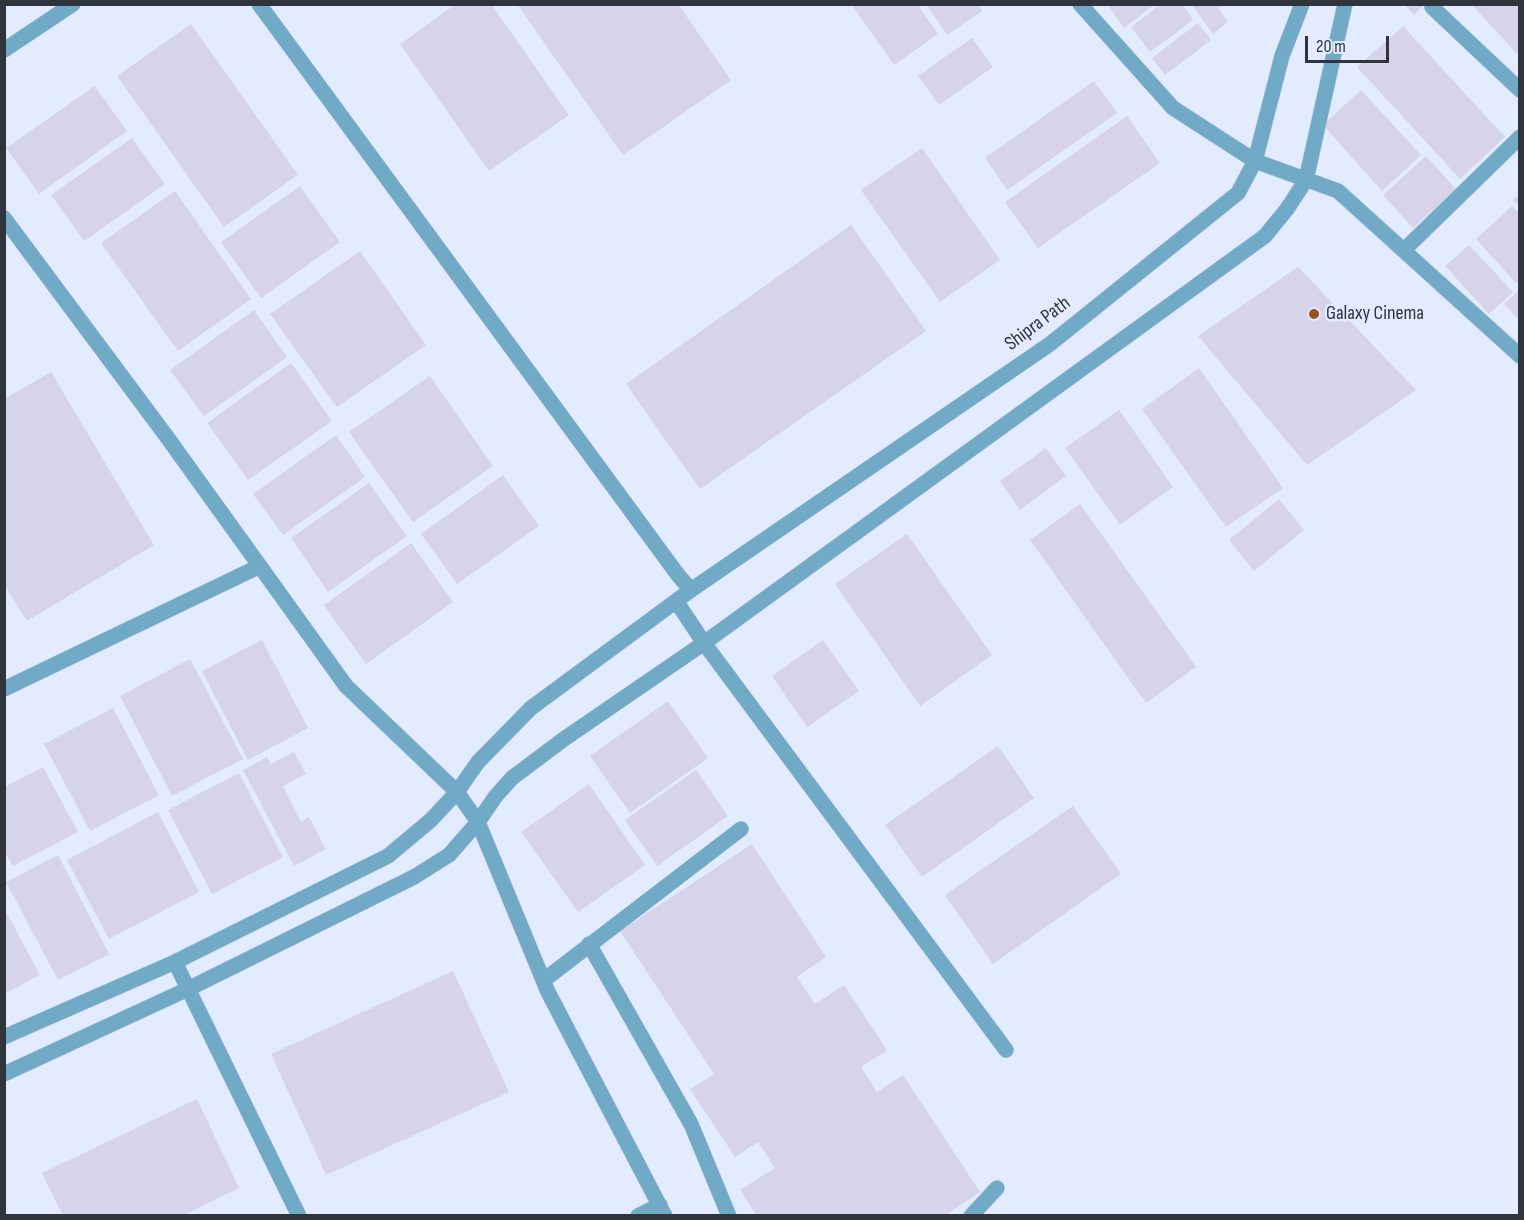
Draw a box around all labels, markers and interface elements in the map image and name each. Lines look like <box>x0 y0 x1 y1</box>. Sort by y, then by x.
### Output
scale bar <box>1308 24 1392 62</box>
text: 20 m <box>1316 36 1346 57</box>
street label: Shipra Path <box>1000 292 1076 356</box>
place label: Galaxy Cinema <box>1326 302 1424 326</box>
marker: Galaxy Cinema <box>1307 307 1321 321</box>

